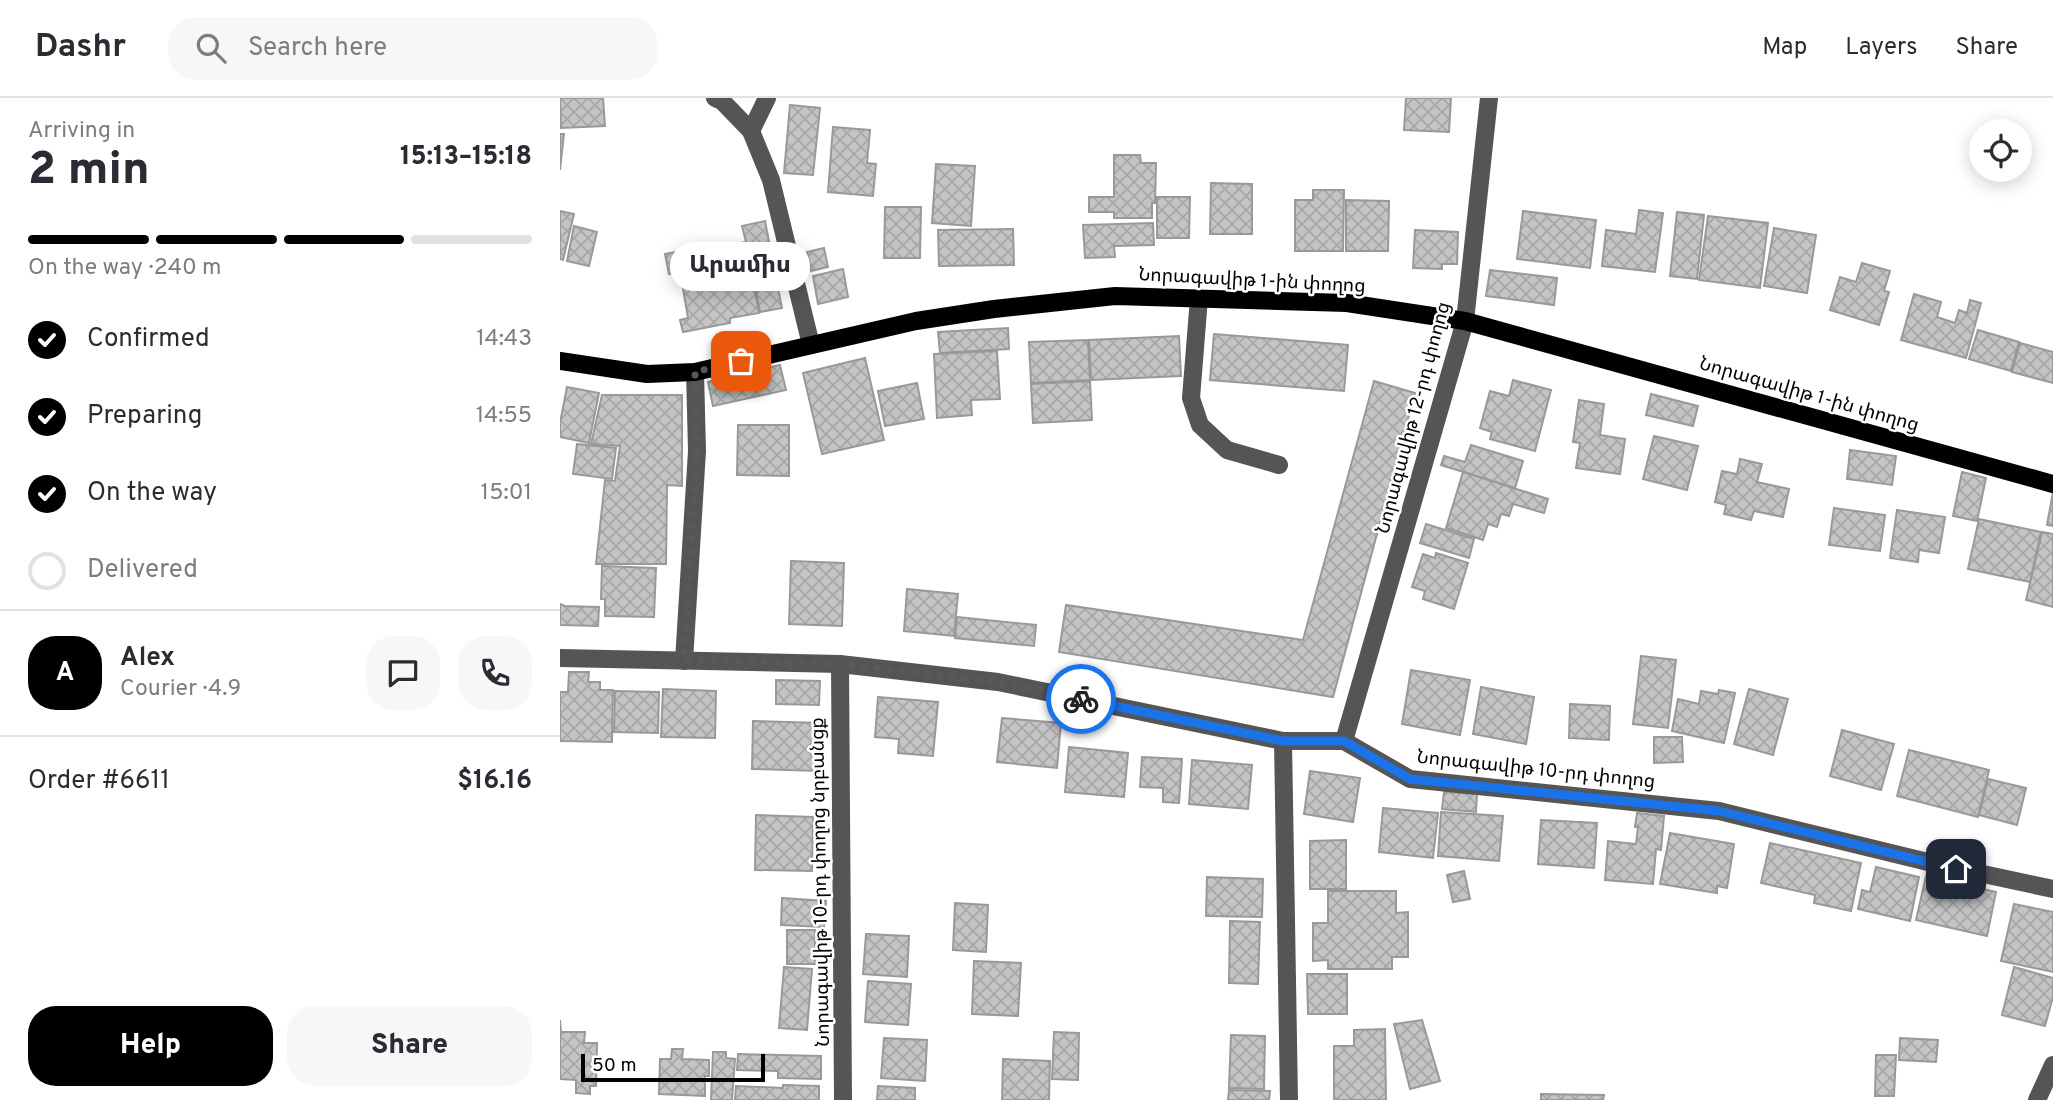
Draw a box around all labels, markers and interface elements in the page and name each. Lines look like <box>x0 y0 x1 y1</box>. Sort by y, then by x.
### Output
search box <box>168 17 658 80</box>
text: Dashr <box>35 27 126 69</box>
icon: search <box>192 29 230 67</box>
text: Search here <box>248 32 387 65</box>
text: Map <box>1762 33 1807 63</box>
text: Layers <box>1845 33 1917 63</box>
text: Share <box>1955 33 2018 63</box>
text: Arriving in <box>28 117 135 146</box>
map controls <box>1969 119 2032 182</box>
button: locate <box>1969 119 2032 182</box>
text: 15:13–15:18 <box>400 141 532 174</box>
text: 2 min <box>28 142 150 201</box>
callout: Արամիս <box>671 242 811 291</box>
text: Արամիս <box>689 252 791 281</box>
text: On the way · 240 m <box>28 254 222 283</box>
street label: Նորագավիթ 1-ին փողոց <box>1138 263 1366 299</box>
street label: Նորագավիթ 12-րդ փողոց <box>1371 299 1457 537</box>
icon: check <box>28 321 66 359</box>
text: Confirmed <box>87 323 210 356</box>
text: 14:43 <box>476 325 532 354</box>
pin <box>711 331 771 391</box>
icon: bag <box>722 342 760 380</box>
street label: Նորագավիթ 1-ին փողոց <box>1696 352 1922 438</box>
icon: check <box>28 398 66 436</box>
text: Preparing <box>87 400 202 433</box>
text: 14:55 <box>476 402 532 431</box>
icon: check <box>28 475 66 513</box>
text: On the way <box>87 477 217 510</box>
text: 15:01 <box>481 479 532 508</box>
text: Delivered <box>87 554 198 587</box>
button: chat <box>366 636 440 710</box>
button: phone <box>458 636 532 710</box>
text: Alex <box>120 642 175 675</box>
text: A <box>56 657 74 690</box>
courier <box>1046 664 1116 734</box>
text: Courier · 4.9 <box>120 675 241 704</box>
icon: bike <box>1062 680 1100 718</box>
street label: Նորագավիթ 10-րդ փողոց նրբանցք <box>806 717 836 1047</box>
street label: Նորագավիթ 10-րդ փողոց <box>1416 746 1656 794</box>
text: Order #6611 <box>28 765 170 798</box>
text: $16.16 <box>457 765 532 798</box>
pin <box>1926 839 1986 899</box>
icon: home <box>1937 850 1975 888</box>
button: Help <box>28 1006 273 1086</box>
button: Share <box>287 1006 532 1086</box>
scale bar <box>581 1051 765 1083</box>
text: 50 m <box>592 1054 637 1078</box>

